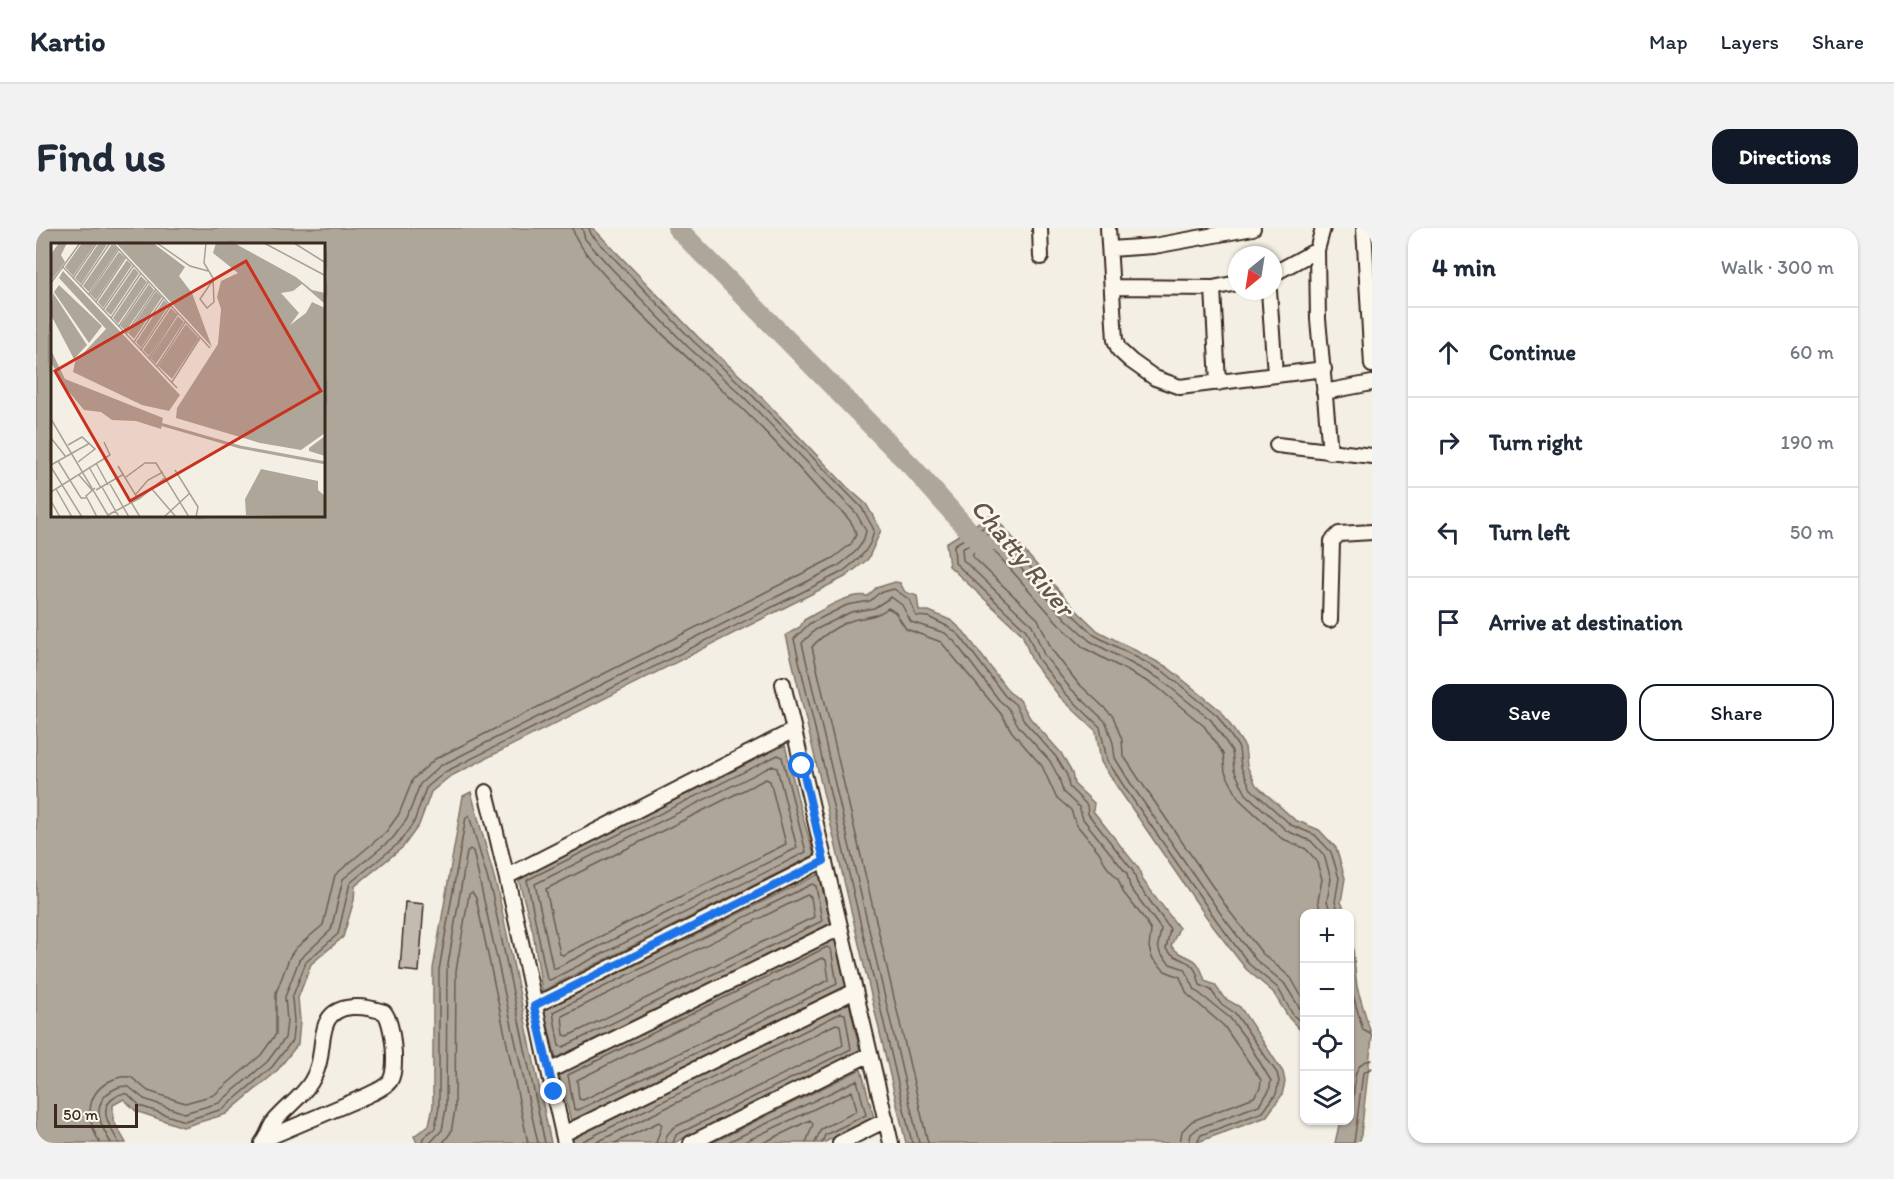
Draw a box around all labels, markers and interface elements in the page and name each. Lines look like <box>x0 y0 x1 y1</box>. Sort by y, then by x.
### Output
text: Kartio <box>30 24 105 58</box>
text: Map <box>1649 29 1688 54</box>
text: Layers <box>1721 29 1779 54</box>
text: Share <box>1812 29 1864 54</box>
button: Directions <box>1712 129 1858 184</box>
text: Find us <box>36 131 166 182</box>
inset map <box>51 243 326 518</box>
north arrow <box>1228 246 1282 300</box>
text: 4 min <box>1432 251 1496 283</box>
text: Walk · 300 m <box>1721 255 1834 279</box>
icon: ahead <box>1432 336 1465 369</box>
text: Continue <box>1489 339 1576 366</box>
text: 60 m <box>1790 340 1834 364</box>
icon: right <box>1432 426 1465 459</box>
text: Turn right <box>1489 429 1583 456</box>
text: 190 m <box>1781 430 1834 454</box>
water label: Chatty River <box>964 491 1084 625</box>
icon: left <box>1432 516 1465 549</box>
text: Turn left <box>1489 519 1570 546</box>
text: 50 m <box>1790 520 1834 544</box>
icon: arrive <box>1432 606 1465 639</box>
text: Arrive at destination <box>1489 609 1683 636</box>
button: Save <box>1432 684 1627 741</box>
button: Share <box>1639 684 1834 741</box>
route start <box>788 752 814 778</box>
map controls <box>1300 909 1354 1125</box>
button: + <box>1300 909 1354 963</box>
button: − <box>1300 963 1354 1017</box>
button: locate <box>1300 1017 1354 1071</box>
button: layers <box>1300 1071 1354 1125</box>
route end <box>540 1078 566 1104</box>
scale bar <box>54 1101 138 1128</box>
text: 50 m <box>63 1105 98 1124</box>

